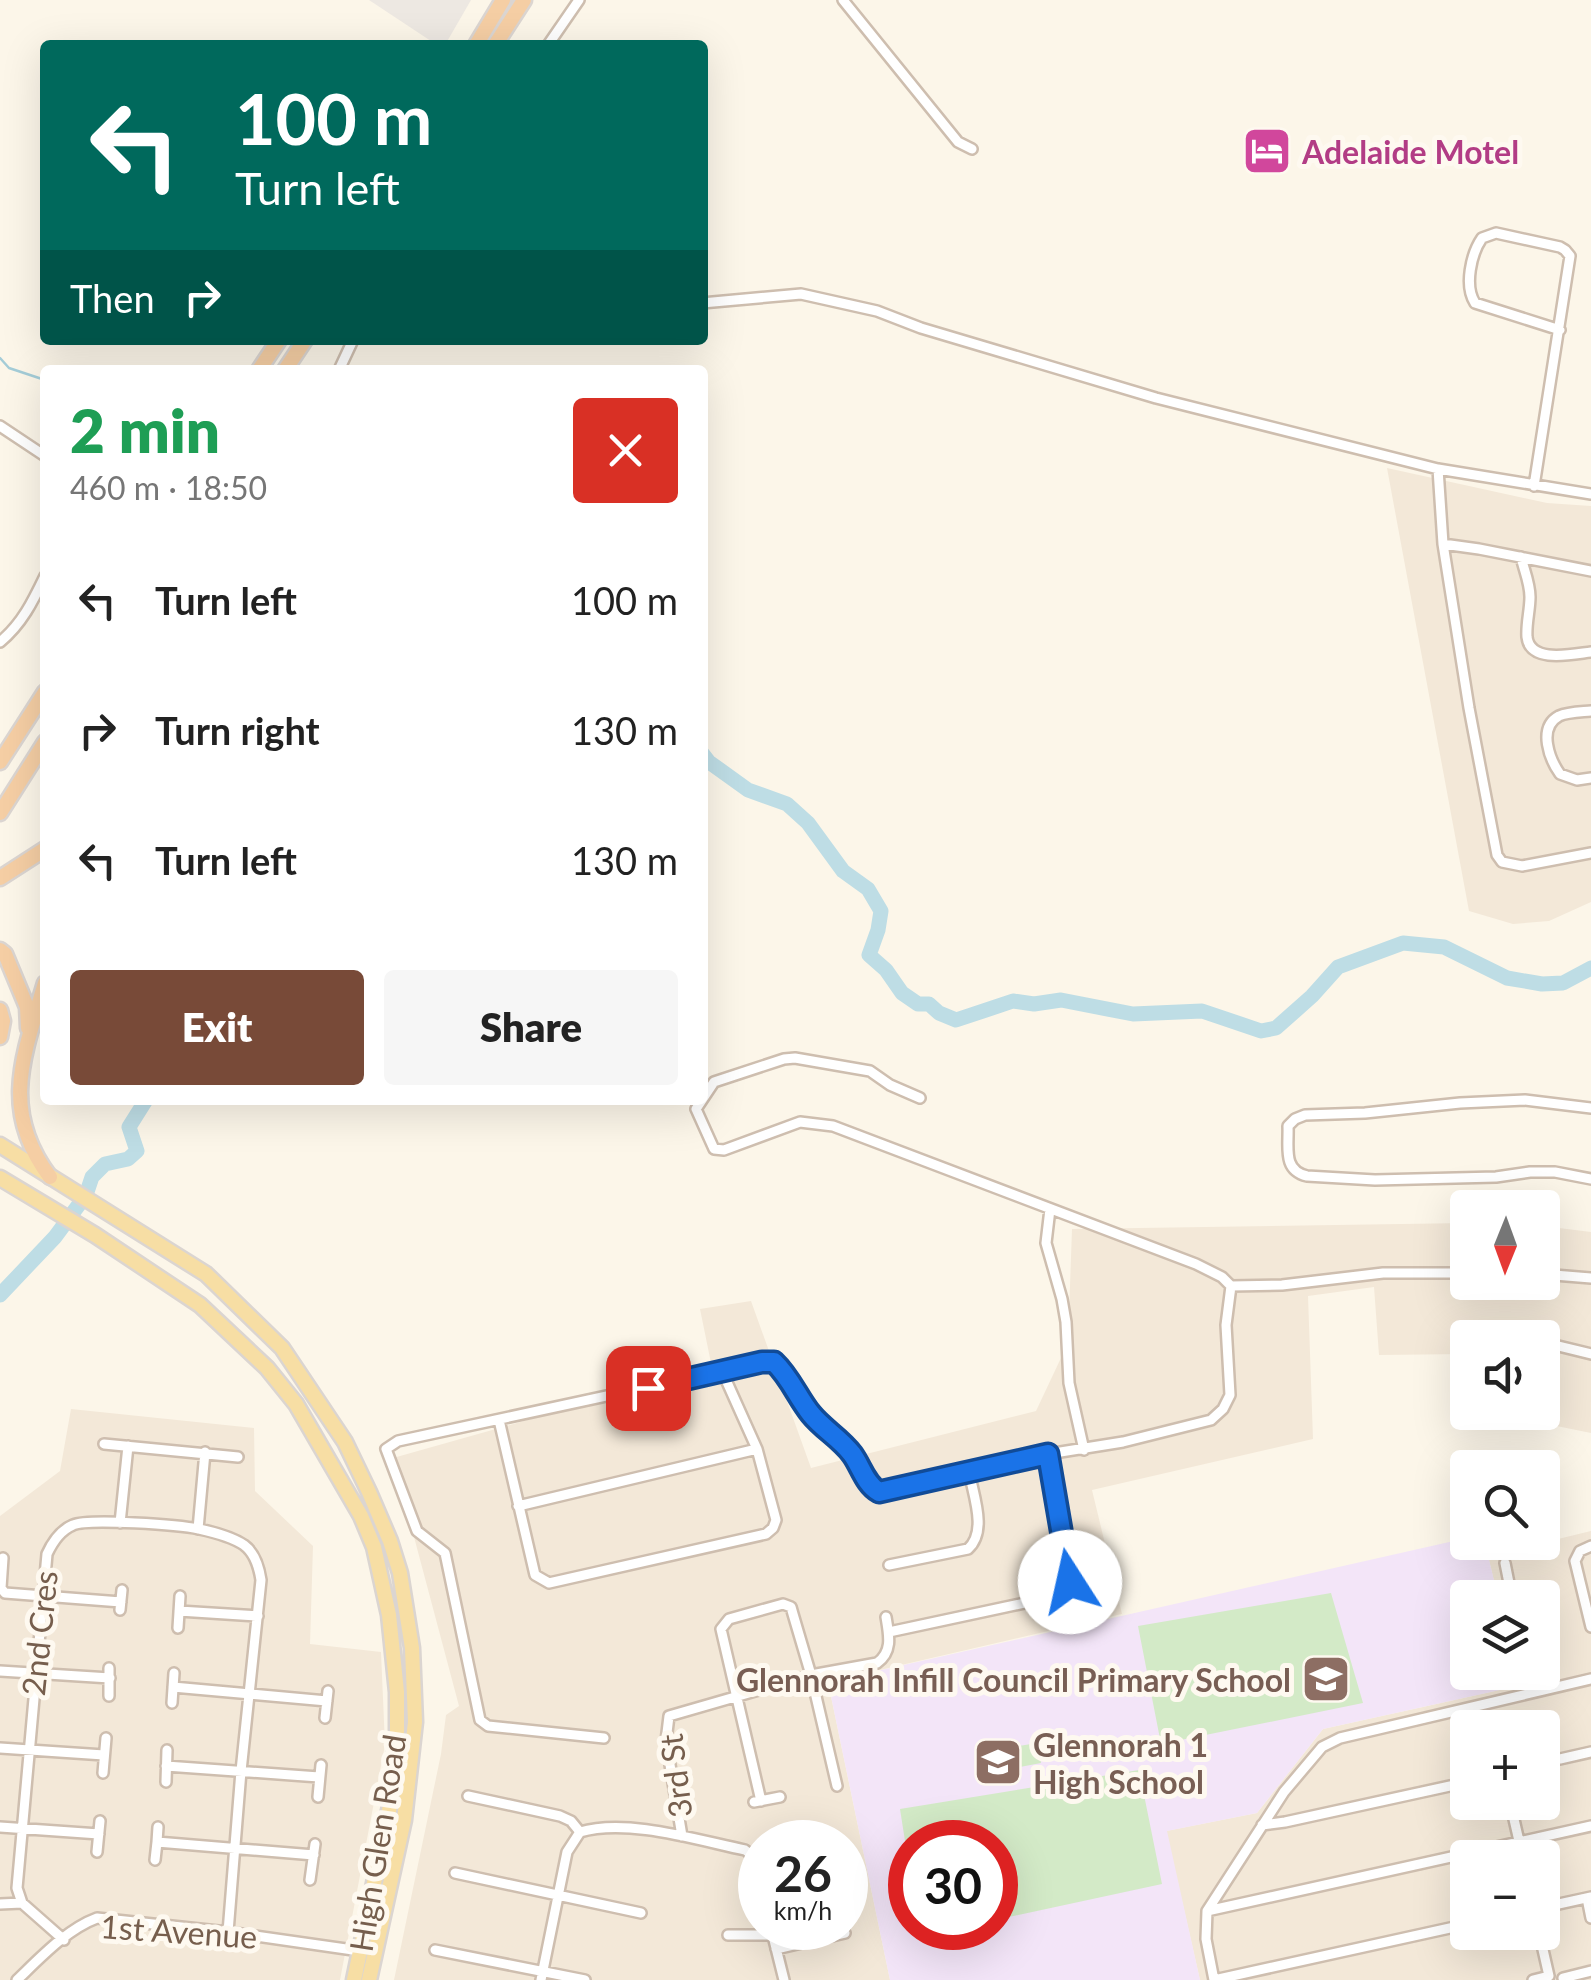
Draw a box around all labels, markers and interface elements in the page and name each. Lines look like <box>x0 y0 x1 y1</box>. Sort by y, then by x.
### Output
text: 100 m <box>235 76 432 160</box>
icon: left <box>70 80 200 210</box>
hotel icon: Adelaide Motel <box>1241 125 1293 177</box>
place label: Adelaide Motel <box>1301 132 1519 171</box>
text: Turn left <box>235 161 400 215</box>
icon: right <box>175 270 230 325</box>
text: Then <box>70 275 155 321</box>
text: 2 min <box>70 394 220 466</box>
button: close <box>573 398 678 503</box>
text: 460 m · 18:50 <box>70 468 267 507</box>
icon: left <box>70 573 125 628</box>
text: Turn left <box>155 577 297 623</box>
text: 100 m <box>571 577 678 623</box>
icon: right <box>70 703 125 758</box>
text: Turn right <box>155 707 320 753</box>
text: 130 m <box>571 707 678 753</box>
icon: left <box>70 833 125 888</box>
text: Turn left <box>155 837 297 883</box>
text: 130 m <box>571 837 678 883</box>
button: Exit <box>70 970 364 1085</box>
button: Share <box>384 970 678 1085</box>
north arrow <box>1450 1190 1560 1300</box>
map controls <box>1450 1190 1560 1950</box>
button: sound <box>1450 1320 1560 1430</box>
pin <box>606 1346 691 1431</box>
icon: arrive <box>621 1361 676 1416</box>
button: search <box>1450 1450 1560 1560</box>
position arrow <box>1018 1530 1122 1634</box>
street label: 2nd Cres <box>13 1569 65 1697</box>
button: layers <box>1450 1580 1560 1690</box>
school or university icon: Glennorah Infill Council Primary School <box>1300 1653 1352 1705</box>
place label: Glennorah Infill Council Primary School <box>736 1660 1291 1699</box>
button: + <box>1450 1710 1560 1820</box>
place label: Glennorah 1 High School <box>1033 1725 1208 1801</box>
street label: High Glen Road <box>341 1732 413 1954</box>
street label: 3rd St <box>650 1732 699 1820</box>
school or university icon: Glennorah 1 High School <box>972 1736 1024 1788</box>
speed limit sign: 30 <box>888 1820 1018 1950</box>
button: − <box>1450 1840 1560 1950</box>
text: 26 <box>774 1843 832 1903</box>
text: km/h <box>774 1895 832 1925</box>
street label: 1st Avenue <box>99 1906 259 1956</box>

